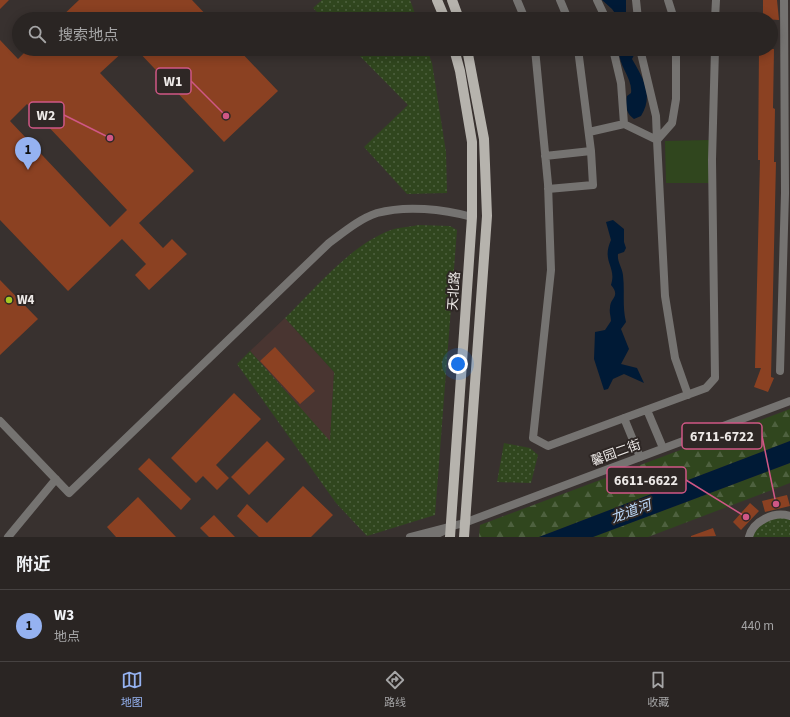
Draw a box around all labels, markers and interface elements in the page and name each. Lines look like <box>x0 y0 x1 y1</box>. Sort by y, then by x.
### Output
search box <box>12 12 778 56</box>
icon: search <box>26 23 48 45</box>
text: 搜索地点 <box>58 25 118 46</box>
callout: W1 <box>156 68 191 94</box>
text: W1 <box>164 72 182 92</box>
callout: W2 <box>29 102 64 128</box>
text: W2 <box>37 106 55 126</box>
pin: 1 <box>15 137 41 170</box>
street label: 天北路 <box>444 271 464 311</box>
place label: W4 <box>17 291 35 309</box>
marker: W4 <box>4 295 14 305</box>
your location <box>448 354 468 374</box>
callout: 6711-6722 <box>682 423 762 449</box>
text: 6711-6722 <box>690 427 754 447</box>
street label: 馨园二街 <box>588 436 644 470</box>
callout: 6611-6622 <box>607 467 686 493</box>
text: 6611-6622 <box>614 471 678 491</box>
water label: 龙道河 <box>608 494 657 529</box>
text: 附近 <box>16 553 50 577</box>
text: W3 <box>54 605 74 626</box>
text: 1 <box>26 617 32 635</box>
text: 440 m <box>741 617 774 635</box>
text: 地点 <box>54 628 80 646</box>
tab: 地图 <box>121 669 143 710</box>
tab: 路线 <box>384 669 406 710</box>
tab: 收藏 <box>647 669 669 710</box>

